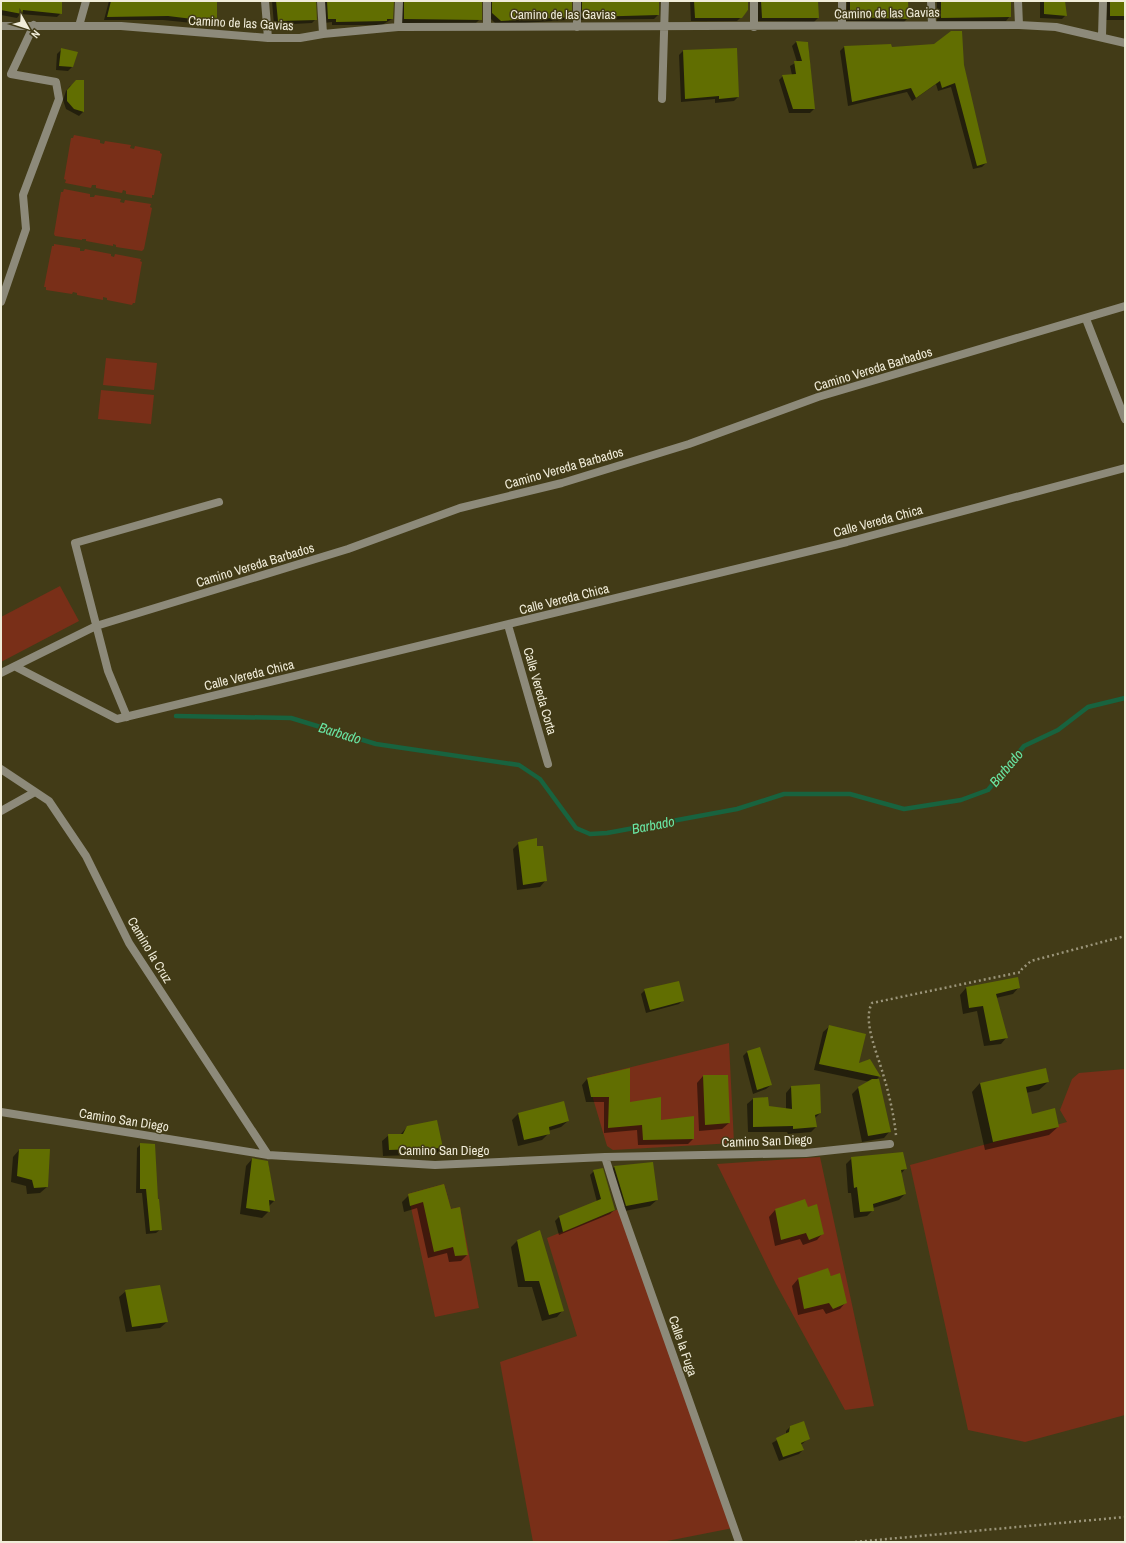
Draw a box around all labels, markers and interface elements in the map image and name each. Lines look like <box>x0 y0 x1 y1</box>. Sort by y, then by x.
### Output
street label: Camino de las Gavias <box>834 4 940 22</box>
street label: Camino de las Gavias <box>510 6 616 23</box>
north arrow <box>8 8 48 48</box>
street label: Camino de las Gavias <box>188 12 294 34</box>
text: N <box>28 27 43 41</box>
street label: Camino Vereda Barbados <box>812 343 934 395</box>
street label: Camino Vereda Barbados <box>503 443 625 493</box>
street label: Calle Vereda Chica <box>831 501 925 541</box>
street label: Camino Vereda Barbados <box>194 539 316 591</box>
street label: Calle Vereda Chica <box>517 580 611 618</box>
street label: Calle Vereda Corta <box>519 645 561 737</box>
street label: Calle Vereda Chica <box>202 656 296 694</box>
water label: Barbado <box>317 718 363 748</box>
water label: Barbado <box>985 746 1027 790</box>
water label: Barbado <box>630 812 676 838</box>
street label: Camino la Cruz <box>124 914 176 986</box>
street label: Camino San Diego <box>78 1105 170 1135</box>
street label: Camino San Diego <box>721 1131 813 1151</box>
street label: Camino San Diego <box>399 1142 489 1159</box>
street label: Calle la Fuga <box>665 1314 701 1379</box>

